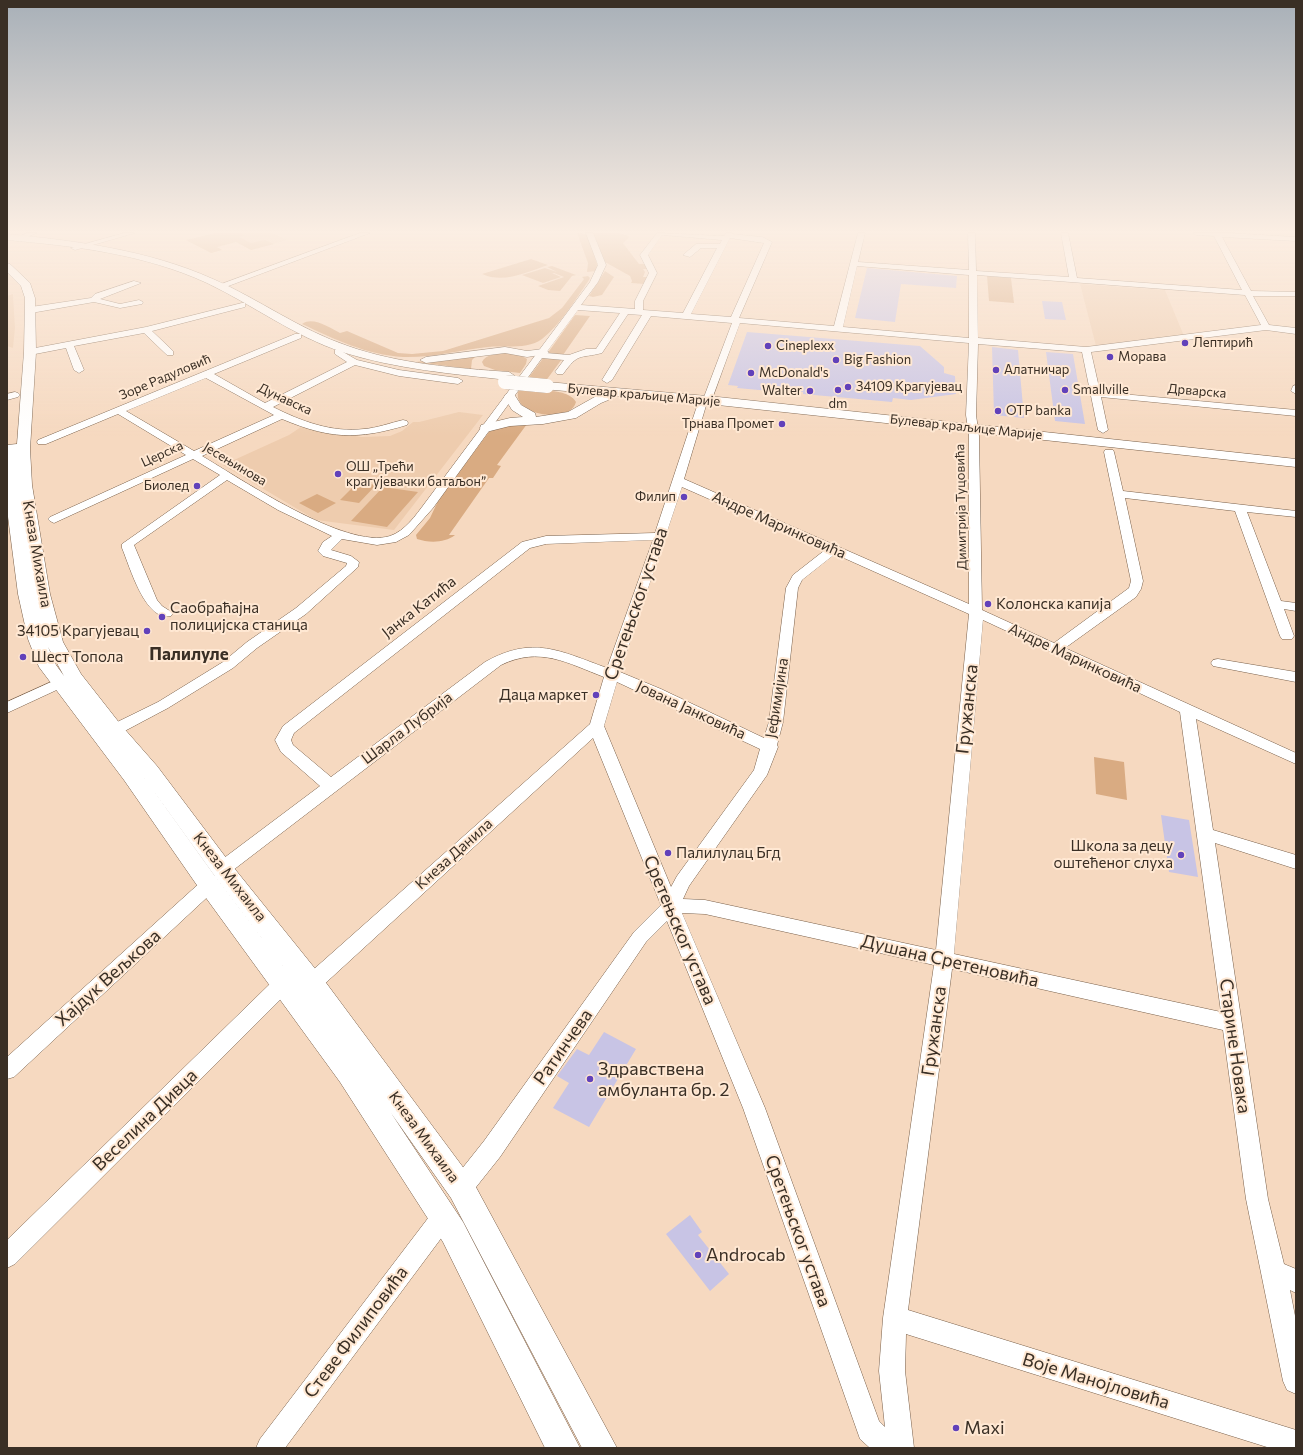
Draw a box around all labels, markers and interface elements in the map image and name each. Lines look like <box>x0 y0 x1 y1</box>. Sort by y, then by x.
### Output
place label: Лептирић <box>1193 335 1253 351</box>
place label: Cineplexx <box>776 338 834 354</box>
marker: Лептирић <box>1180 338 1190 348</box>
marker: Cineplexx <box>763 341 773 351</box>
place label: Морава <box>1118 349 1166 365</box>
street label: Зоре Радуловић <box>117 351 213 403</box>
place label: Big Fashion <box>844 352 911 368</box>
marker: Морава <box>1105 352 1115 362</box>
marker: Big Fashion <box>831 355 841 365</box>
place label: Алатничар <box>1004 362 1069 378</box>
place label: McDonald's <box>759 365 829 381</box>
marker: Алатничар <box>991 365 1001 375</box>
marker: McDonald's <box>746 368 756 378</box>
place label: 34109 Крагујевац <box>856 379 962 395</box>
street label: Дунавска <box>255 380 315 418</box>
street label: Булевар краљице Марије <box>567 381 721 409</box>
street label: Дрварска <box>1167 381 1227 401</box>
marker: 34109 Крагујевац <box>843 382 853 392</box>
place label: Smallville <box>1073 382 1129 398</box>
place label: Walter <box>762 383 802 399</box>
marker: dm <box>833 385 843 395</box>
marker: Smallville <box>1060 385 1070 395</box>
marker: Walter <box>805 386 815 396</box>
place label: dm <box>829 396 847 412</box>
place label: OTP banka <box>1006 403 1071 419</box>
marker: OTP banka <box>993 406 1003 416</box>
street label: Булевар краљице Марије <box>889 411 1043 443</box>
place label: Трнава Промет <box>682 416 774 432</box>
marker: Трнава Промет <box>777 419 787 429</box>
street label: Церска <box>139 438 185 470</box>
street label: Јесењинова <box>201 439 269 489</box>
street label: Димитрија Туцовића <box>952 444 970 570</box>
place label: ОШ „Трећи крагујевачки батаљон” <box>346 459 486 490</box>
marker: ОШ „Трећи крагујевачки батаљон” <box>333 469 343 479</box>
place label: Биолед <box>144 478 189 494</box>
marker: Биолед <box>192 481 202 491</box>
street label: Андре Маринковића <box>709 487 849 563</box>
place label: Филип <box>635 489 676 505</box>
marker: Филип <box>679 492 689 502</box>
street label: Кнеза Михаила <box>19 499 55 609</box>
street label: Сретењског устава <box>600 525 672 683</box>
street label: Јанка Катића <box>378 572 460 642</box>
place label: Колонска капија <box>996 595 1111 613</box>
place label: Саобраћајна полицијска станица <box>170 599 308 634</box>
marker: Колонска капија <box>983 599 993 609</box>
marker: Саобраћајна полицијска станица <box>157 612 167 622</box>
street label: Андре Маринковића <box>1006 619 1144 697</box>
place label: 34105 Крагујевац <box>17 622 139 640</box>
marker: 34105 Крагујевац <box>142 626 152 636</box>
district label: Палилуле <box>149 644 229 664</box>
place label: Шест Топола <box>31 648 123 666</box>
marker: Шест Топола <box>18 652 28 662</box>
street label: Јефимијина <box>762 657 792 739</box>
street label: Гружанска <box>952 663 982 755</box>
street label: Јована Јанковића <box>633 677 749 743</box>
place label: Даца маркет <box>499 686 588 704</box>
street label: Шарла Лубрија <box>358 688 456 768</box>
marker: Даца маркет <box>591 690 601 700</box>
street label: Кнеза Данила <box>412 815 496 893</box>
street label: Кнеза Михаила <box>190 829 270 925</box>
place label: Школа за децу оштећеног слуха <box>1054 837 1173 872</box>
place label: Палилулац Бгд <box>676 844 781 862</box>
marker: Палилулац Бгд <box>663 848 673 858</box>
marker: Школа за децу оштећеног слуха <box>1176 850 1186 860</box>
street label: Сретењског устава <box>639 852 721 1008</box>
street label: Хајдук Вељкова <box>51 925 165 1031</box>
street label: Душана Сретеновића <box>859 930 1041 992</box>
street label: Старине Новака <box>1215 977 1255 1115</box>
street label: Гружанска <box>917 985 951 1077</box>
street label: Ратинчева <box>529 1005 597 1089</box>
place label: Здравствена амбуланта бр. 2 <box>598 1058 729 1100</box>
street label: Веселина Дивца <box>88 1065 202 1175</box>
marker: Здравствена амбуланта бр. 2 <box>585 1074 595 1084</box>
street label: Кнеза Михаила <box>385 1088 463 1186</box>
street label: Сретењског устава <box>760 1152 836 1310</box>
place label: Androcab <box>706 1244 786 1266</box>
marker: Androcab <box>693 1250 703 1260</box>
street label: Стеве Филиповића <box>299 1262 413 1402</box>
street label: Воје Манојловића <box>1020 1348 1172 1414</box>
place label: Maxi <box>964 1417 1005 1439</box>
marker: Maxi <box>951 1423 961 1433</box>

